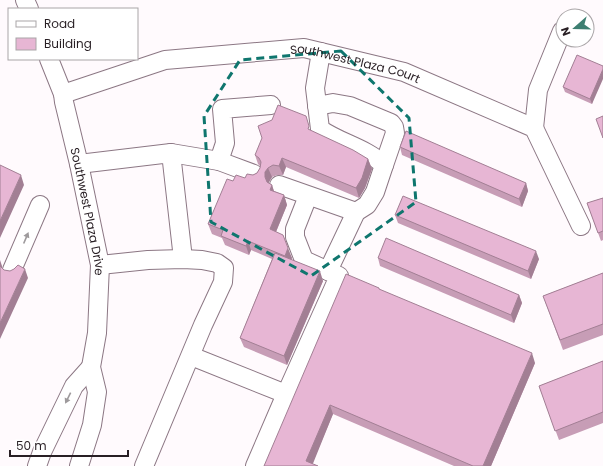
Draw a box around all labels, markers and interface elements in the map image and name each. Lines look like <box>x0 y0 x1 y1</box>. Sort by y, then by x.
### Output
legend <box>8 8 138 60</box>
north arrow <box>555 8 595 48</box>
text: Road <box>44 15 75 32</box>
text: N <box>557 25 575 38</box>
text: Building <box>44 35 92 52</box>
street label: Southwest Plaza Court <box>289 39 423 87</box>
street label: Southwest Plaza Drive <box>67 146 109 276</box>
one-way arrow <box>23 231 29 243</box>
one-way arrow <box>65 392 71 404</box>
scale bar <box>10 432 128 458</box>
text: 50 m <box>16 437 47 454</box>

